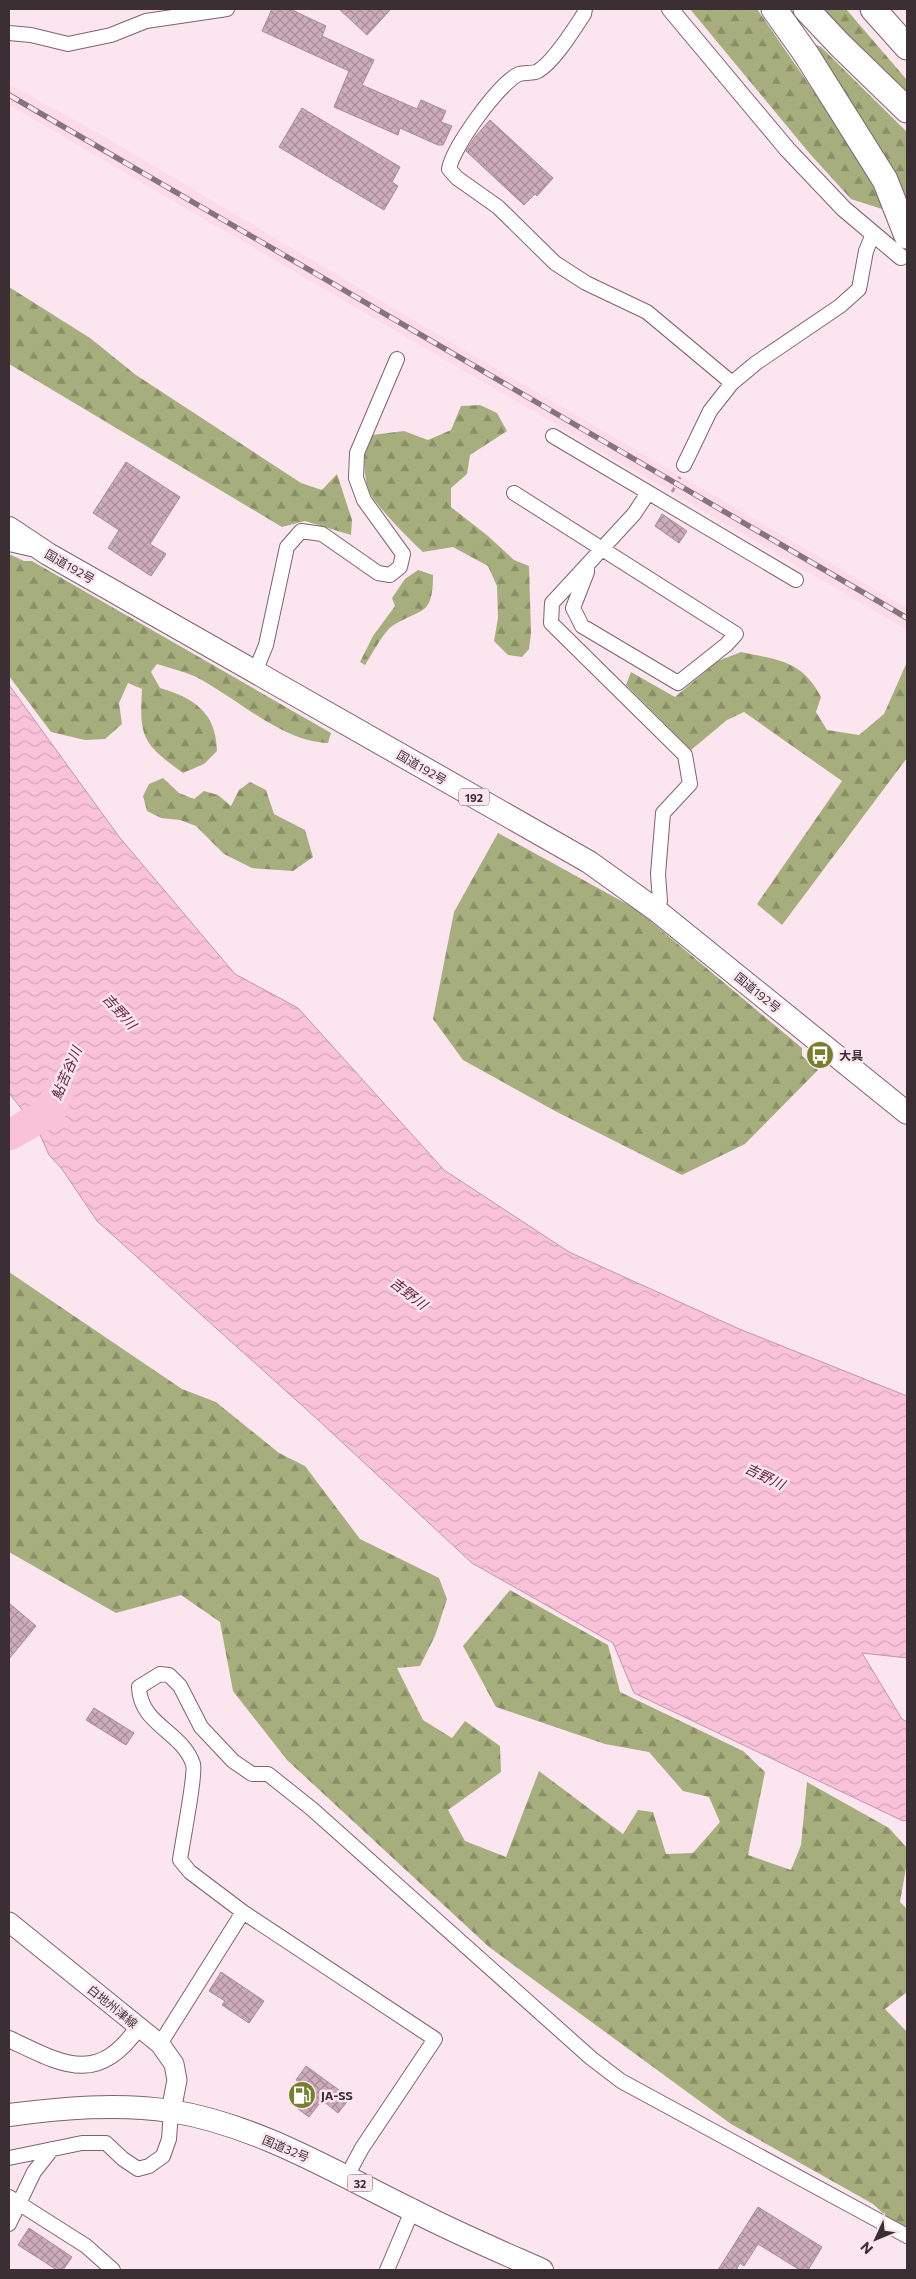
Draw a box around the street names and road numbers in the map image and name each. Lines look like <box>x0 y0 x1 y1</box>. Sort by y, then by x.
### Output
street label: 国道192号 <box>43 546 97 586</box>
street label: 国道192号 <box>395 747 449 787</box>
road number: 192 <box>459 789 489 806</box>
street label: 国道192号 <box>732 969 784 1015</box>
street label: 白地州津線 <box>85 1982 141 2030</box>
street label: 国道32号 <box>260 2132 312 2164</box>
road number: 32 <box>348 2174 372 2192</box>

